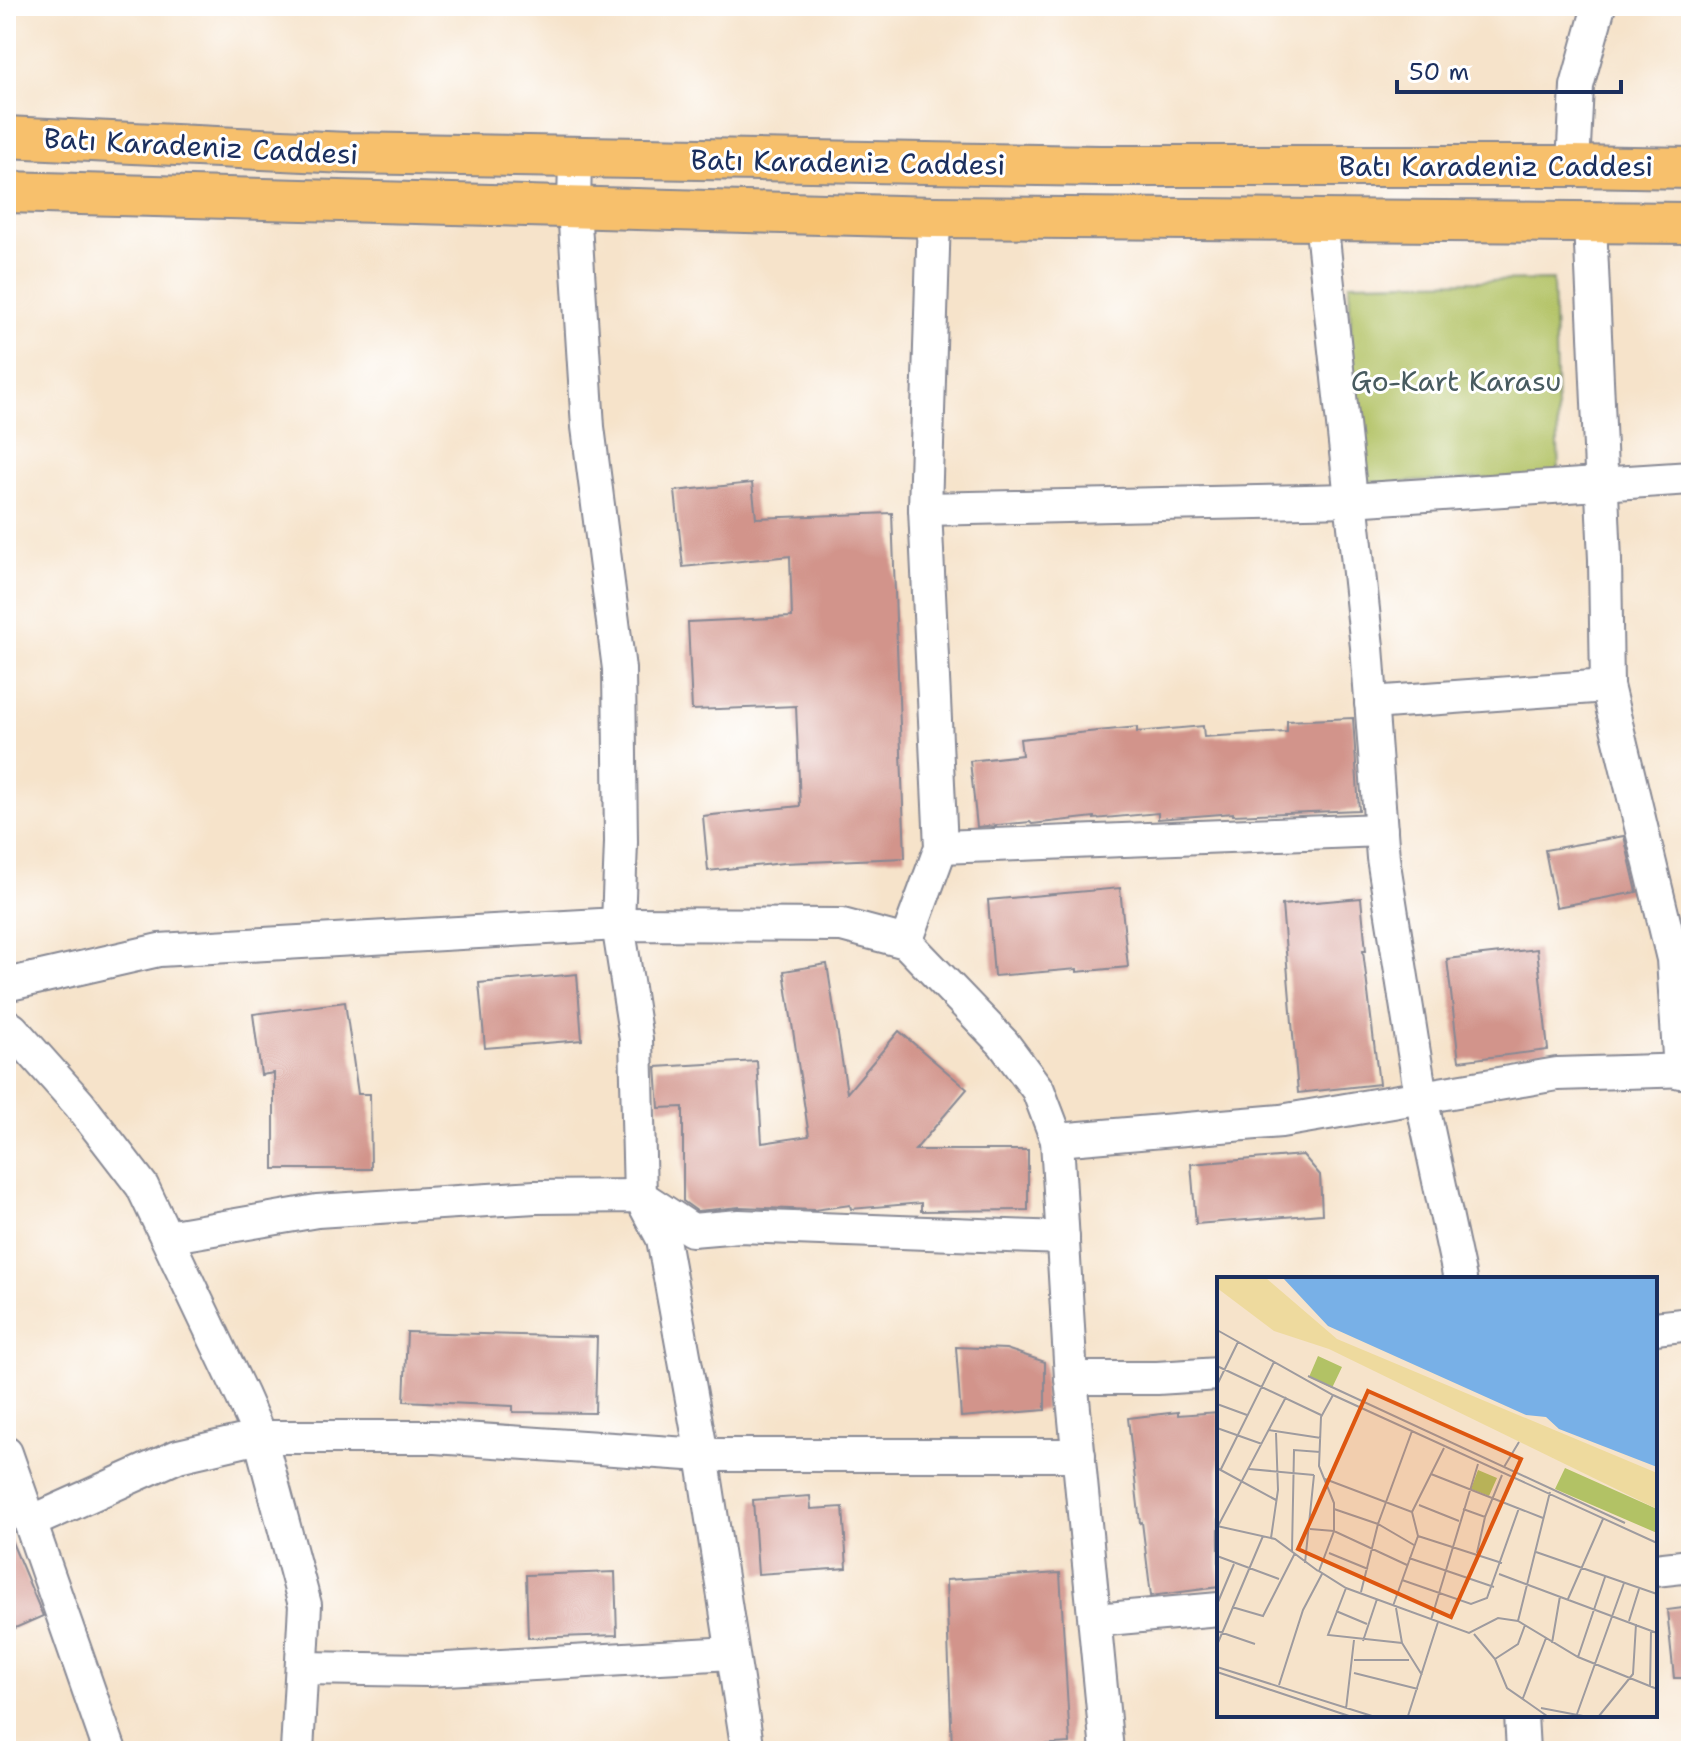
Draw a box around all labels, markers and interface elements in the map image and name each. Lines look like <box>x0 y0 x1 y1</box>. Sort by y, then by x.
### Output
scale bar <box>1397 44 1621 94</box>
text: 50 m <box>1409 56 1469 88</box>
street label: Batı Karadeniz Caddesi <box>43 119 359 173</box>
street label: Batı Karadeniz Caddesi <box>690 140 1006 184</box>
street label: Batı Karadeniz Caddesi <box>1339 147 1653 185</box>
park label: Go-Kart Karasu <box>1351 362 1561 400</box>
inset map <box>1217 1277 1657 1717</box>

